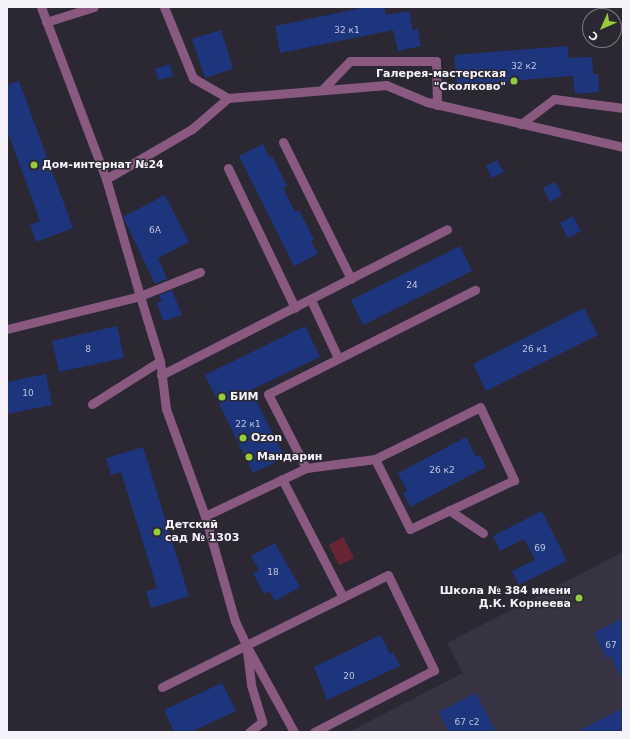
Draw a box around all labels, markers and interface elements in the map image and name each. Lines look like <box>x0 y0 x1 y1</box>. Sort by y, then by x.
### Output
north arrow <box>582 8 622 48</box>
house number: 32 к1 <box>334 25 360 35</box>
text: С <box>586 29 601 44</box>
house number: 32 к2 <box>511 61 537 71</box>
place label: Галерея-мастерская "Сколково" <box>376 68 506 94</box>
marker: Галерея-мастерская "Сколково" <box>509 76 519 86</box>
place label: Дом-интернат №24 <box>42 158 164 172</box>
marker: Дом-интернат №24 <box>29 160 39 170</box>
house number: 6А <box>149 225 161 235</box>
house number: 24 <box>406 280 418 290</box>
house number: 8 <box>85 344 91 354</box>
house number: 26 к1 <box>522 344 548 354</box>
house number: 10 <box>22 388 34 398</box>
place label: БИМ <box>230 390 259 404</box>
marker: БИМ <box>217 392 227 402</box>
house number: 22 к1 <box>235 419 261 429</box>
place label: Ozon <box>251 431 282 445</box>
marker: Ozon <box>238 433 248 443</box>
place label: Мандарин <box>257 450 322 464</box>
marker: Мандарин <box>244 452 254 462</box>
house number: 26 к2 <box>429 465 455 475</box>
place label: Детский сад № 1303 <box>165 519 239 545</box>
marker: Детский сад № 1303 <box>152 527 162 537</box>
house number: 69 <box>534 543 546 553</box>
house number: 18 <box>267 567 279 577</box>
place label: Школа № 384 имени Д.К. Корнеева <box>440 585 571 611</box>
marker: Школа № 384 имени Д.К. Корнеева <box>574 593 584 603</box>
house number: 67 <box>605 640 617 650</box>
house number: 20 <box>343 671 355 681</box>
house number: 67 с2 <box>455 717 479 727</box>

